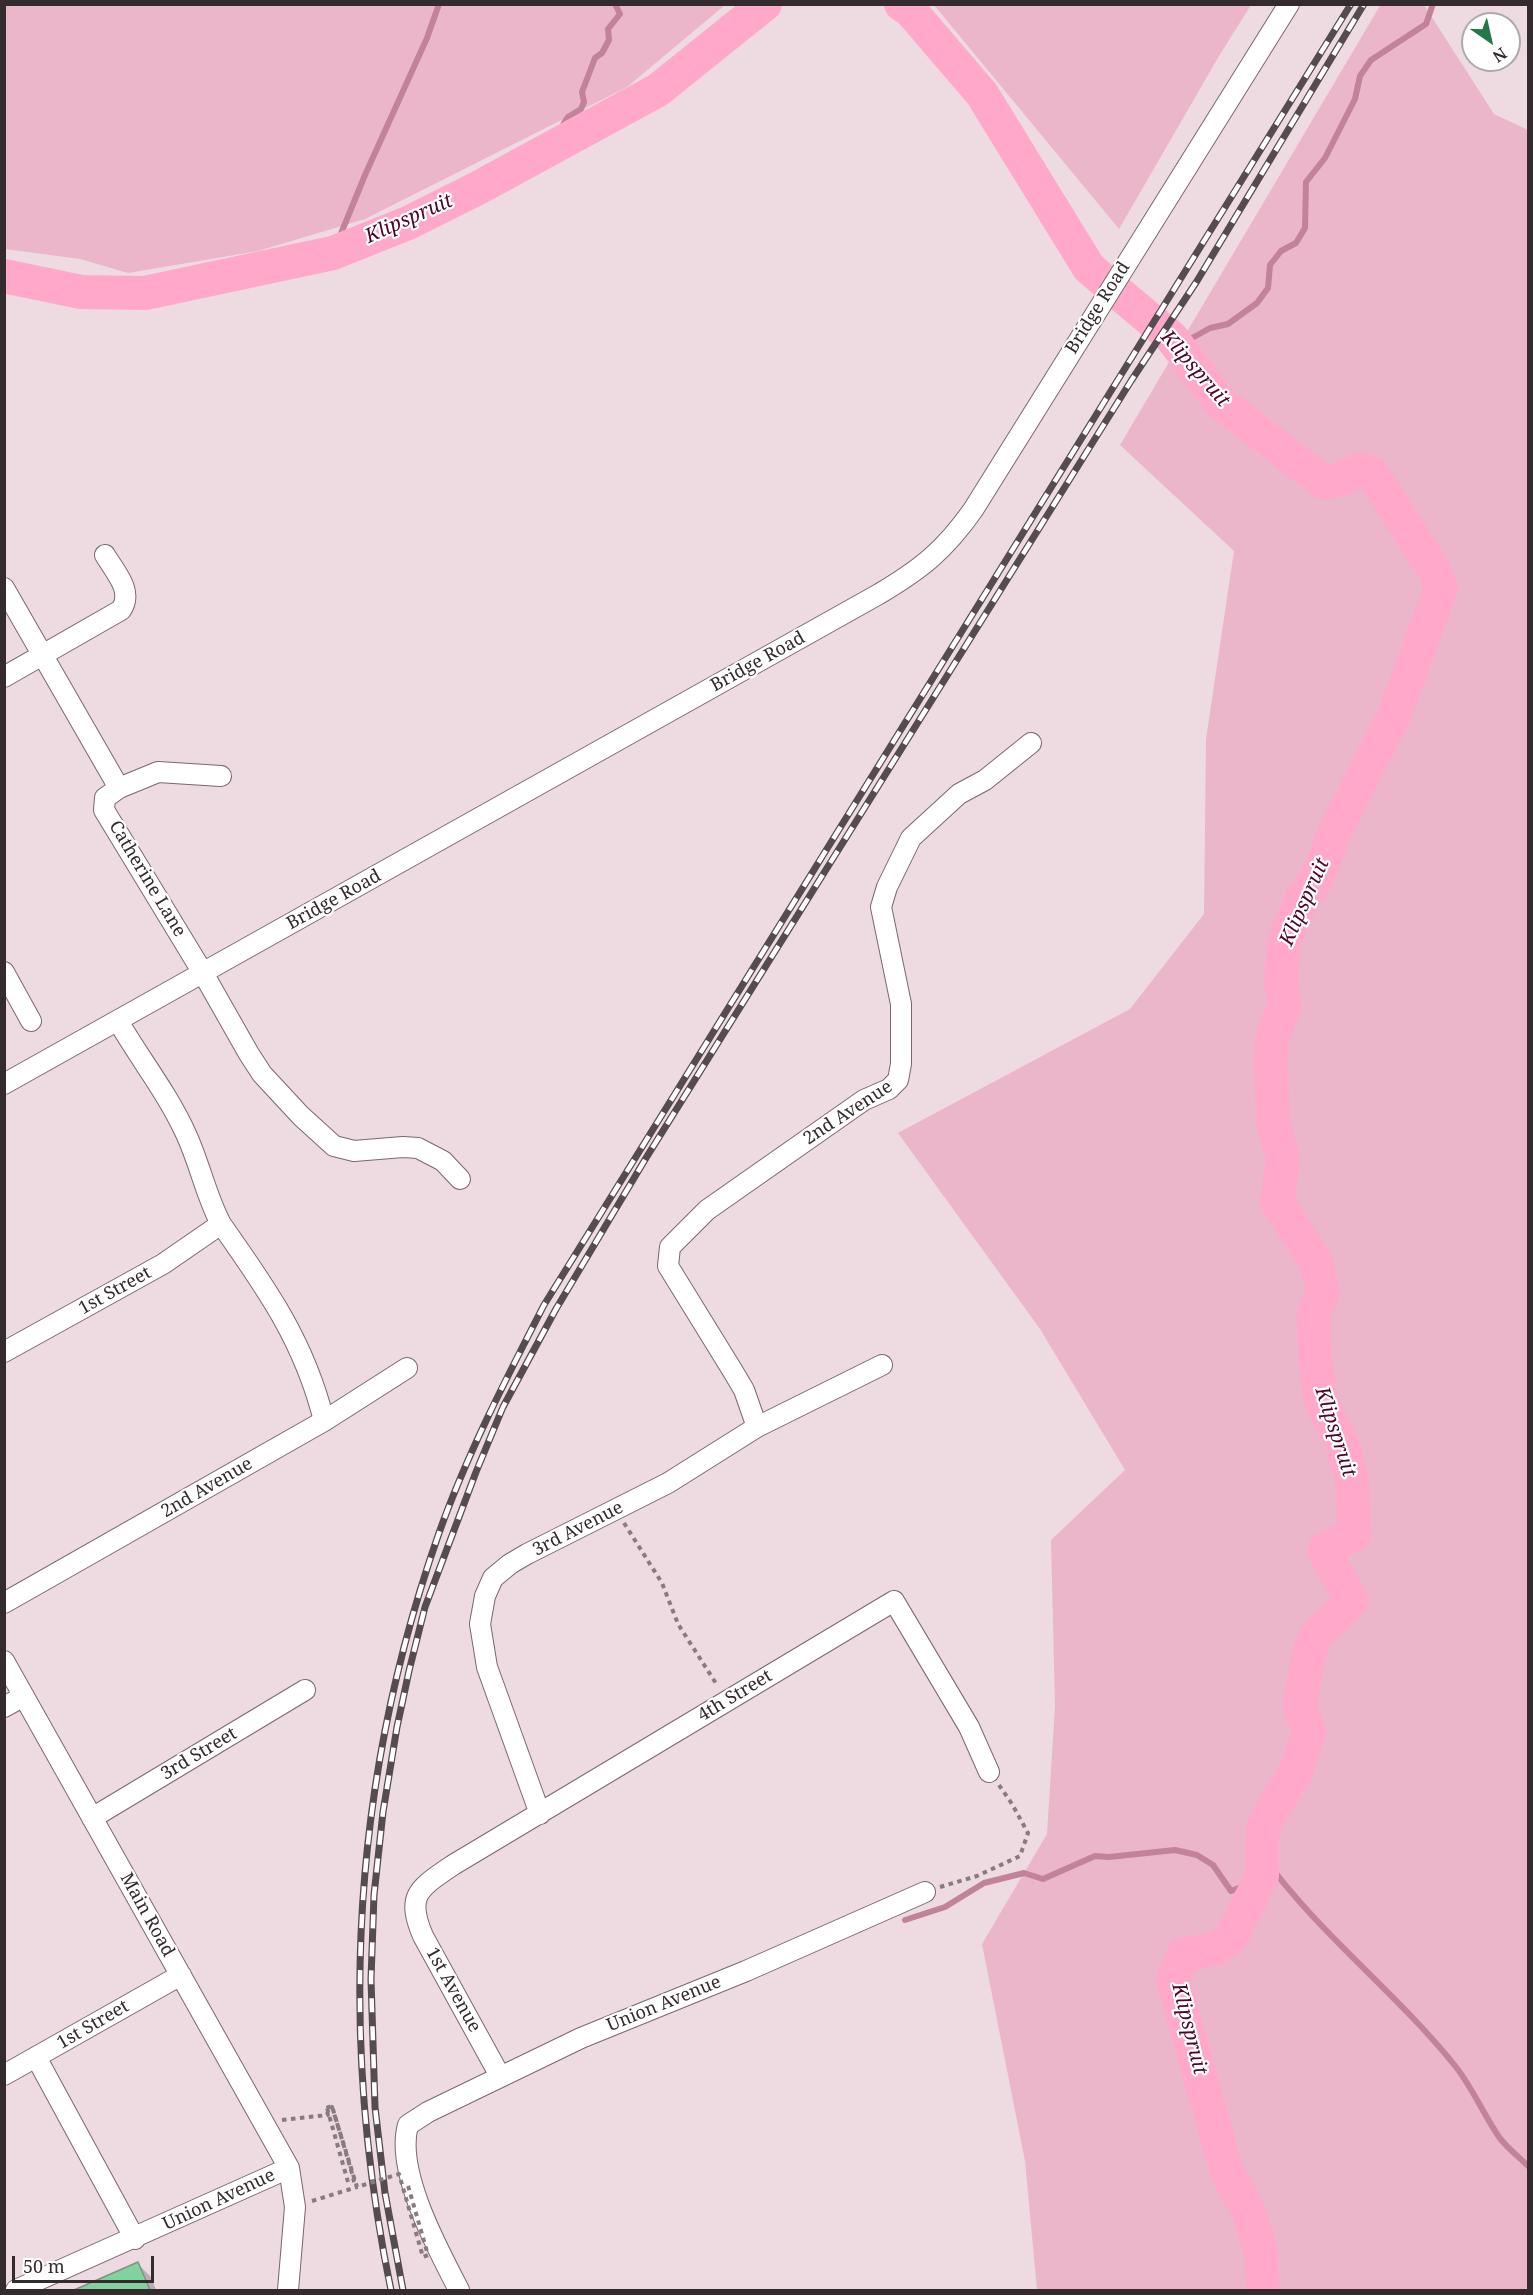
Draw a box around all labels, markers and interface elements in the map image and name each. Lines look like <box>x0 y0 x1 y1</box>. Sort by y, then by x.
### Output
north arrow <box>1461 12 1521 72</box>
text: N <box>1489 43 1511 68</box>
water label: Klipspruit <box>362 189 456 249</box>
street label: Bridge Road <box>1061 258 1135 358</box>
water label: Klipspruit <box>1155 326 1235 412</box>
street label: Bridge Road <box>707 627 809 697</box>
street label: Catherine Lane <box>104 817 190 941</box>
water label: Klipspruit <box>1275 855 1335 949</box>
street label: Bridge Road <box>283 865 385 935</box>
street label: 2nd Avenue <box>799 1076 897 1150</box>
street label: 1st Street <box>75 1262 155 1320</box>
water label: Klipspruit <box>1309 1384 1361 1480</box>
street label: 2nd Avenue <box>158 1453 256 1523</box>
street label: 3rd Avenue <box>529 1497 627 1561</box>
street label: 4th Street <box>694 1665 776 1727</box>
street label: 3rd Street <box>157 1723 241 1785</box>
street label: Main Road <box>115 1869 179 1961</box>
street label: 1st Avenue <box>421 1944 485 2036</box>
street label: Union Avenue <box>604 1971 724 2037</box>
water label: Klipspruit <box>1166 1981 1212 2077</box>
street label: 1st Street <box>53 1996 133 2054</box>
street label: Union Avenue <box>159 2165 279 2235</box>
scale bar <box>15 2244 158 2282</box>
text: 50 m <box>23 2254 65 2278</box>

